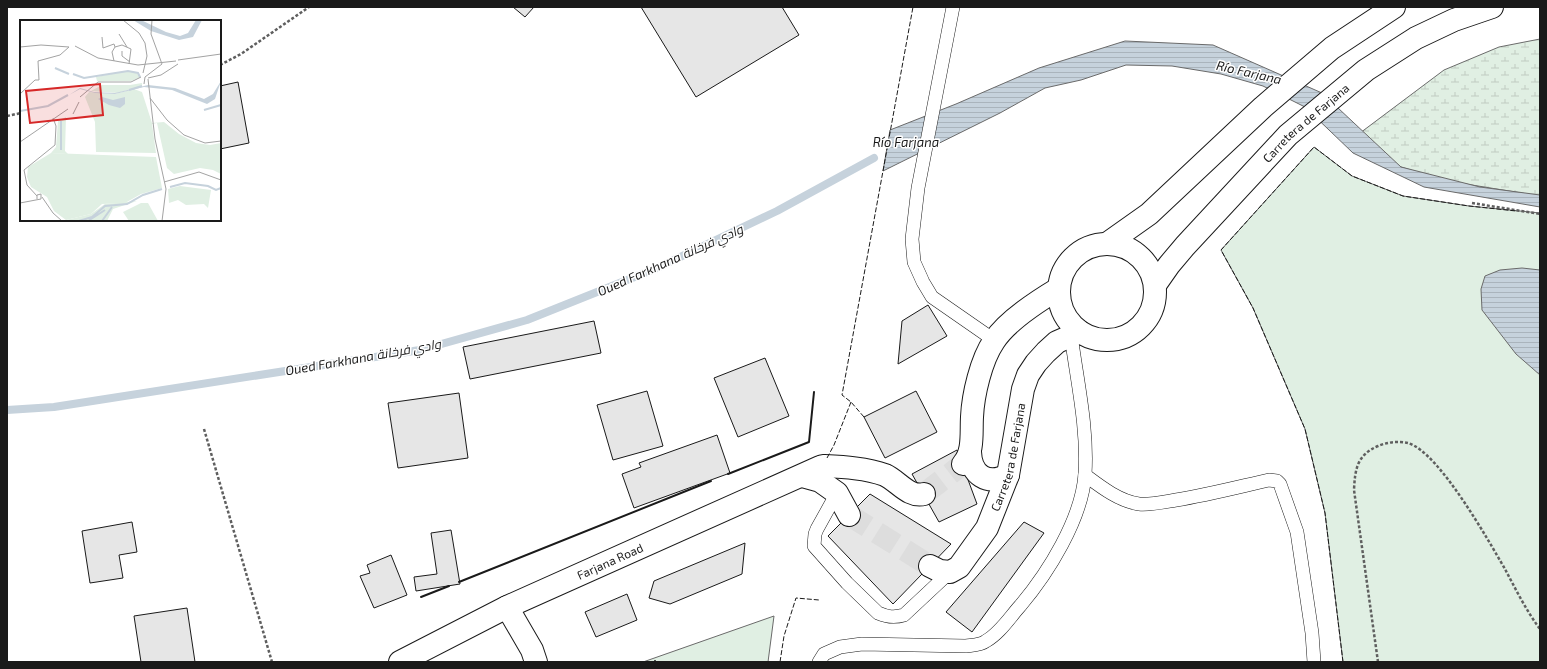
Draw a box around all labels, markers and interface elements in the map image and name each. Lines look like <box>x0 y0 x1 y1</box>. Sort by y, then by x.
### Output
inset map <box>20 20 221 221</box>
water label: Río Farjana <box>1215 57 1283 87</box>
street label: Carretera de Farjana <box>1260 80 1352 165</box>
water label: Río Farjana <box>873 134 939 150</box>
water label: Oued Farkhana وادي فرخانة <box>595 220 747 302</box>
water label: Oued Farkhana وادي فرخانة <box>284 335 443 382</box>
street label: Carretera de Farjana <box>987 402 1027 513</box>
street label: Farjana Road <box>575 540 645 582</box>

